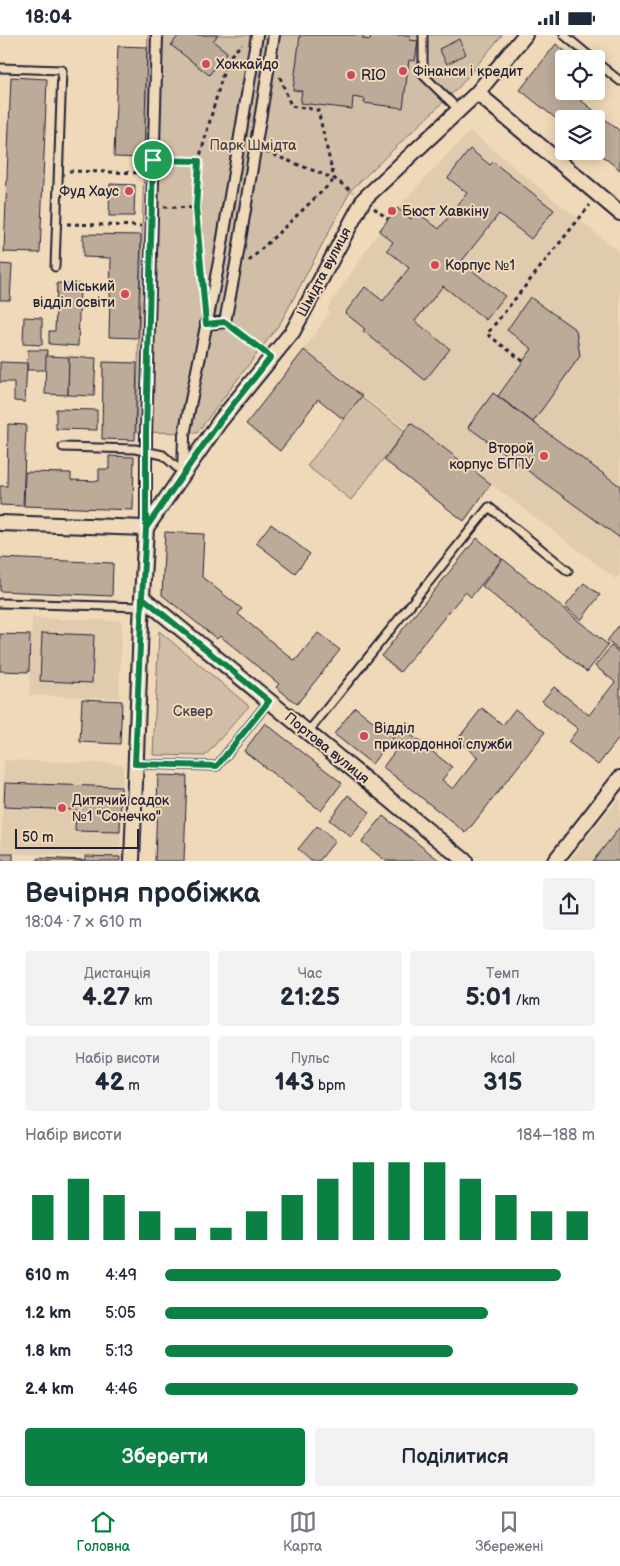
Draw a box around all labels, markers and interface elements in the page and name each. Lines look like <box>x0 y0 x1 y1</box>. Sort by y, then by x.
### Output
text: 18:04 <box>25 6 72 29</box>
map controls <box>555 50 605 160</box>
button: locate <box>555 50 605 100</box>
place label: Хоккайдо <box>216 56 279 73</box>
marker: Хоккайдо <box>200 58 212 70</box>
place label: Фінанси і кредит <box>413 63 524 80</box>
marker: Фінанси і кредит <box>397 65 409 77</box>
place label: RIO <box>361 67 386 84</box>
marker: RIO <box>345 69 357 81</box>
button: layers <box>555 110 605 160</box>
park label: Парк Шмідта <box>209 137 297 154</box>
pin <box>132 139 174 181</box>
icon: arrive <box>139 146 167 174</box>
place label: Фуд Хаус <box>59 183 119 200</box>
marker: Фуд Хаус <box>123 185 135 197</box>
place label: Бюст Хавкіну <box>402 203 489 220</box>
marker: Бюст Хавкіну <box>386 205 398 217</box>
street label: Шмідта вулиця <box>293 224 355 320</box>
place label: Корпус №1 <box>445 257 515 274</box>
marker: Корпус №1 <box>429 259 441 271</box>
place label: Міський відділ освіти <box>33 278 115 311</box>
marker: Міський відділ освіти <box>119 288 131 300</box>
place label: Второй корпус БГПУ <box>449 440 534 473</box>
marker: Второй корпус БГПУ <box>538 450 550 462</box>
park label: Сквер <box>173 703 213 720</box>
street label: Портова вулиця <box>281 709 373 787</box>
place label: Відділ прикордонної служби <box>374 720 512 753</box>
marker: Відділ прикордонної служби <box>358 730 370 742</box>
place label: Дитячий садок №1 "Сонечко" <box>72 792 170 825</box>
marker: Дитячий садок №1 "Сонечко" <box>56 802 68 814</box>
scale bar <box>15 826 139 849</box>
text: 50 m <box>22 829 54 846</box>
text: Вечірня пробіжка <box>25 877 260 910</box>
button: share <box>543 878 595 930</box>
text: 18:04 · 7 × 610 m <box>25 913 142 932</box>
text: Дистанція <box>84 965 151 982</box>
text: Час <box>298 965 322 982</box>
text: Темп <box>486 965 519 982</box>
text: 4.27 <box>82 982 130 1013</box>
text: 21:25 <box>280 982 340 1013</box>
text: 5:01 <box>465 982 512 1013</box>
text: km <box>130 992 153 1009</box>
text: /km <box>512 992 540 1009</box>
text: Набір висоти <box>75 1050 160 1067</box>
text: Пульс <box>291 1050 329 1067</box>
text: kcal <box>490 1050 515 1067</box>
text: 42 <box>95 1067 125 1098</box>
text: 143 <box>274 1067 314 1098</box>
text: 315 <box>483 1067 522 1098</box>
text: m <box>125 1077 140 1094</box>
text: bpm <box>314 1077 346 1094</box>
text: Набір висоти <box>25 1126 122 1145</box>
text: 184–188 m <box>517 1126 595 1145</box>
text: 610 m <box>25 1266 69 1285</box>
text: 4:49 <box>105 1266 137 1285</box>
text: 1.2 km <box>25 1304 71 1323</box>
text: 5:05 <box>105 1304 136 1323</box>
text: 1.8 km <box>25 1342 71 1361</box>
text: 5:13 <box>105 1342 133 1361</box>
text: 2.4 km <box>25 1380 74 1399</box>
text: 4:46 <box>105 1380 138 1399</box>
button: Зберегти <box>25 1428 305 1486</box>
button: Поділитися <box>315 1428 595 1486</box>
tab: Головна <box>76 1508 130 1555</box>
tab: Карта <box>283 1508 322 1555</box>
tab: Збережені <box>475 1508 544 1555</box>

